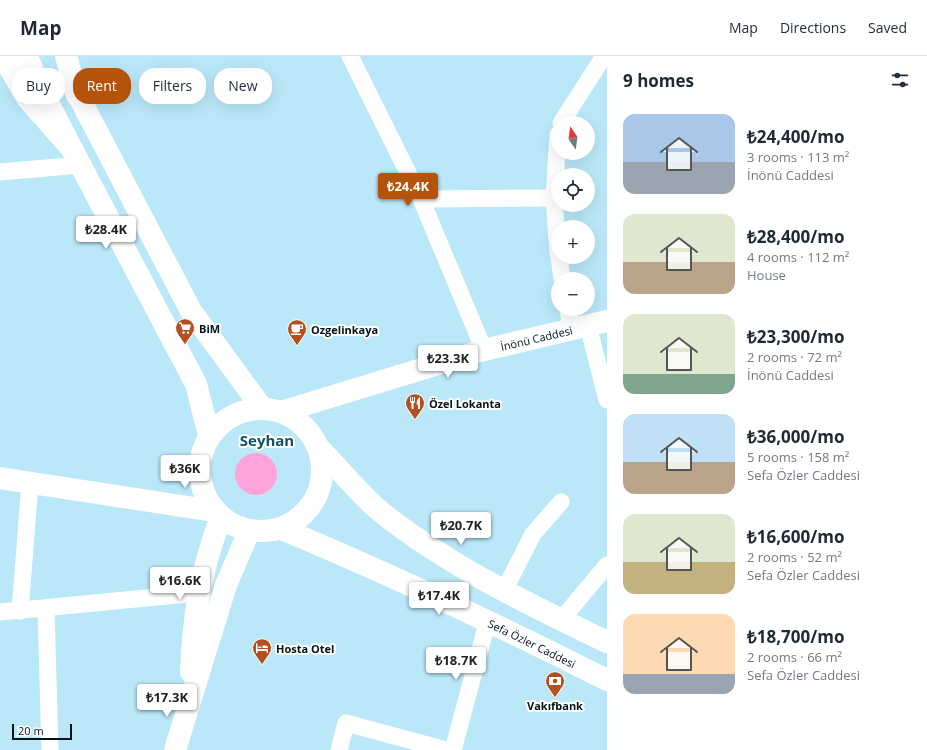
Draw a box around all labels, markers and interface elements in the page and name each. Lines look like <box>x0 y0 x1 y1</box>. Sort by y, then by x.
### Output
text: Map <box>20 15 61 41</box>
text: Map <box>729 18 758 37</box>
text: Directions <box>780 18 846 37</box>
text: Saved <box>868 18 907 37</box>
chip: Buy <box>12 68 65 104</box>
chip: Rent <box>73 68 131 104</box>
chip: Filters <box>139 68 206 104</box>
chip: New <box>214 68 272 104</box>
text: 9 homes <box>623 69 694 92</box>
icon: filters <box>889 69 911 91</box>
north arrow <box>551 116 595 160</box>
map controls <box>551 116 595 316</box>
text: ₺24,400/mo <box>747 125 844 148</box>
icon: home <box>655 130 703 178</box>
text: 3 rooms · 113 m² <box>747 148 849 166</box>
text: İnönü Caddesi <box>747 166 834 184</box>
button: locate <box>551 168 595 212</box>
pin: ₺24.4K <box>375 173 441 207</box>
text: ₺24.4K <box>387 177 429 195</box>
pin: ₺28.4K <box>73 216 139 250</box>
text: ₺28.4K <box>85 220 127 238</box>
button: + <box>551 220 595 264</box>
text: ₺28,400/mo <box>747 225 844 248</box>
icon: home <box>655 230 703 278</box>
text: 4 rooms · 112 m² <box>747 248 849 266</box>
text: House <box>747 266 786 284</box>
button: − <box>551 272 595 316</box>
supermarket icon: BiM <box>174 317 196 345</box>
cafe icon: Ozgelinkaya <box>286 318 308 346</box>
place label: BiM <box>199 321 220 336</box>
place label: Ozgelinkaya <box>311 322 378 337</box>
street label: İnönü Caddesi <box>499 322 574 353</box>
text: ₺23,300/mo <box>747 325 844 348</box>
icon: home <box>655 330 703 378</box>
pin: ₺23.3K <box>415 345 481 379</box>
text: 2 rooms · 72 m² <box>747 348 842 366</box>
text: ₺23.3K <box>427 349 469 367</box>
text: İnönü Caddesi <box>747 366 834 384</box>
restaurant icon: Özel Lokanta <box>404 392 426 420</box>
place label: Özel Lokanta <box>429 396 501 411</box>
text: ₺36,000/mo <box>747 425 844 448</box>
district label: Seyhan <box>240 430 294 450</box>
icon: home <box>655 430 703 478</box>
text: 5 rooms · 158 m² <box>747 448 849 466</box>
pin: ₺36K <box>161 455 209 489</box>
text: ₺36K <box>170 459 200 477</box>
text: Sefa Özler Caddesi <box>747 466 860 484</box>
pin: ₺20.7K <box>428 512 494 546</box>
text: ₺20.7K <box>440 516 482 534</box>
text: ₺16,600/mo <box>747 525 844 548</box>
icon: home <box>655 530 703 578</box>
text: 2 rooms · 52 m² <box>747 548 842 566</box>
text: Sefa Özler Caddesi <box>747 566 860 584</box>
pin: ₺16.6K <box>147 567 213 601</box>
text: ₺16.6K <box>159 571 201 589</box>
pin: ₺17.4K <box>406 582 472 616</box>
text: ₺17.4K <box>418 586 460 604</box>
street label: Sefa Özler Caddesi <box>486 615 579 671</box>
text: ₺18,700/mo <box>747 625 844 648</box>
icon: home <box>655 630 703 678</box>
hotel icon: Hosta Otel <box>251 637 273 665</box>
place label: Hosta Otel <box>276 641 334 656</box>
pin: ₺18.7K <box>423 647 489 681</box>
text: 2 rooms · 66 m² <box>747 648 842 666</box>
text: ₺18.7K <box>435 651 477 669</box>
text: Sefa Özler Caddesi <box>747 666 860 684</box>
bank icon: Vakıfbank <box>544 670 566 698</box>
pin: ₺17.3K <box>134 684 200 718</box>
text: ₺17.3K <box>146 688 188 706</box>
place label: Vakıfbank <box>527 698 583 713</box>
scale bar <box>12 722 72 741</box>
text: 20 m <box>18 723 44 738</box>

